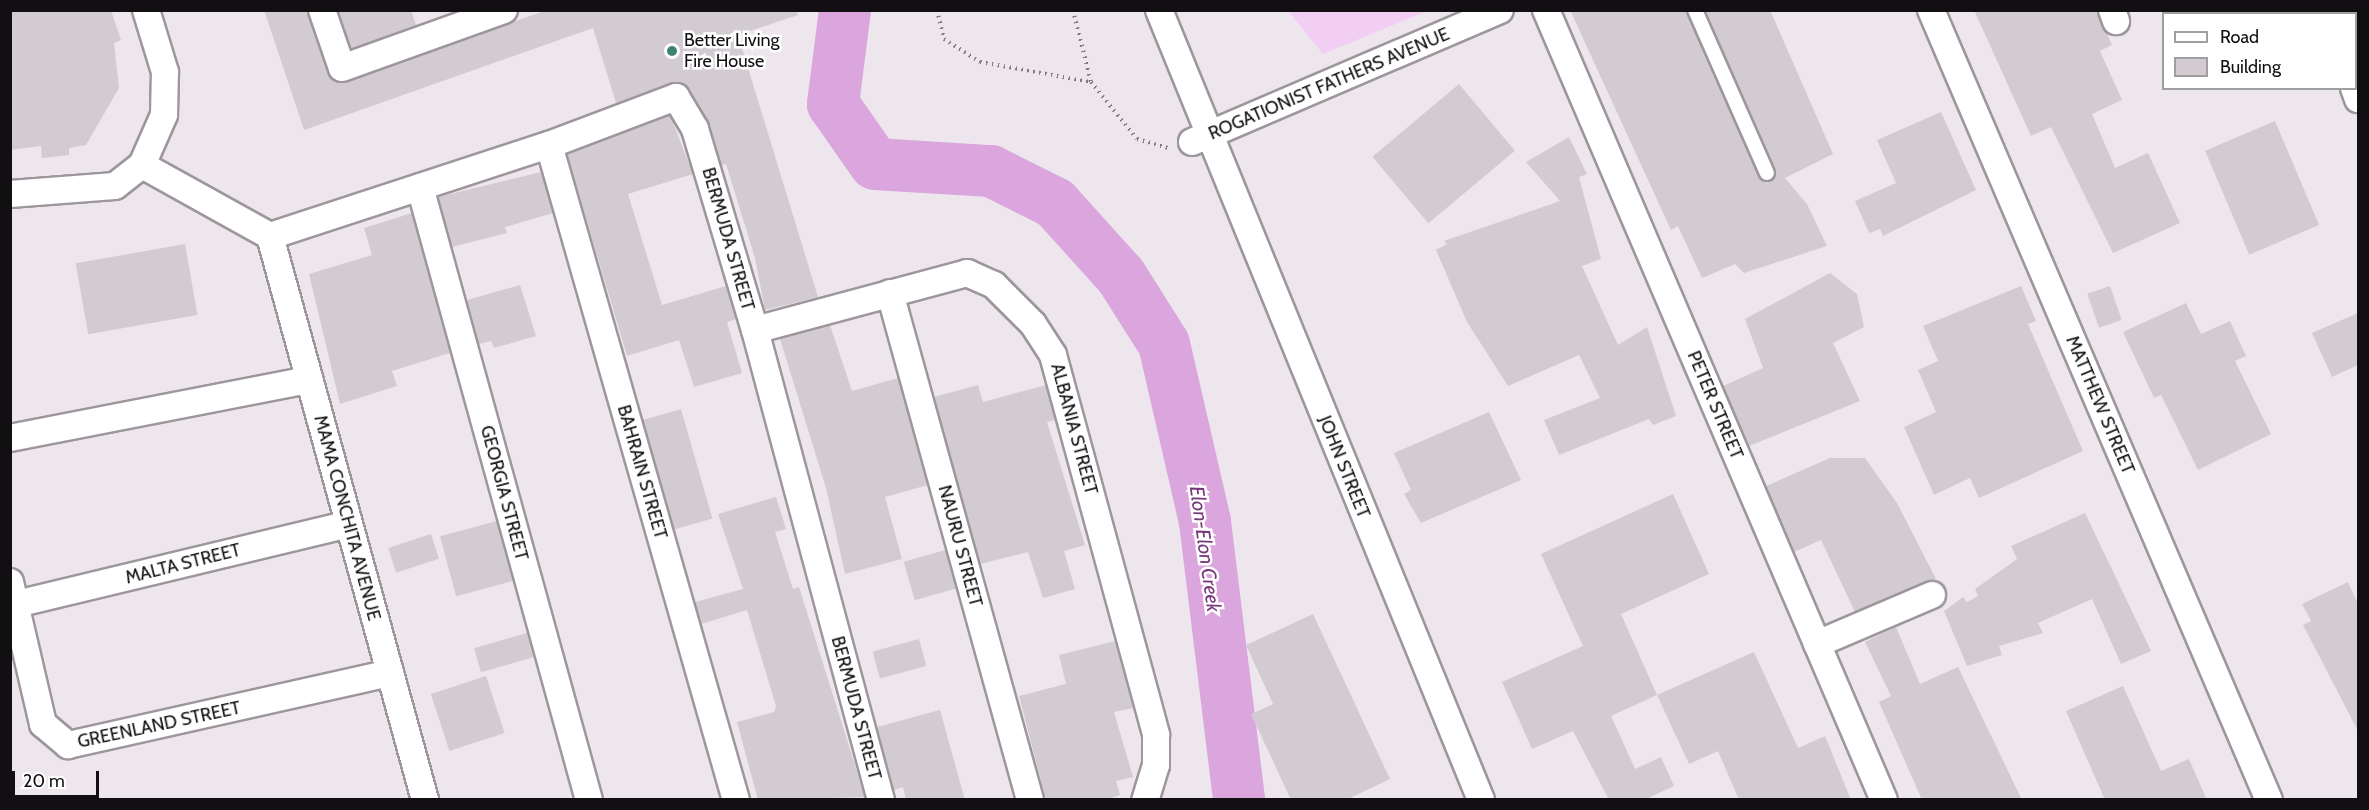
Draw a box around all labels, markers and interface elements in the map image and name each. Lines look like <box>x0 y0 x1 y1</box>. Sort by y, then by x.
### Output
legend <box>2162 12 2357 90</box>
street label: ROGATIONIST FATHERS AVENUE <box>1205 23 1453 145</box>
text: Road <box>2220 26 2259 48</box>
place label: Better Living Fire House <box>684 30 780 72</box>
marker: Better Living Fire House <box>665 44 679 58</box>
text: Building <box>2220 56 2281 78</box>
street label: BERMUDA STREET <box>697 165 759 313</box>
street label: MATTHEW STREET <box>2061 333 2139 477</box>
street label: PETER STREET <box>1683 348 1747 462</box>
street label: ALBANIA STREET <box>1046 361 1102 497</box>
street label: BAHRAIN STREET <box>613 403 671 541</box>
street label: MAMA CONCHITA AVENUE <box>309 413 385 623</box>
street label: JOHN STREET <box>1314 413 1374 521</box>
street label: GEORGIA STREET <box>476 423 532 563</box>
street label: NAURU STREET <box>933 483 987 609</box>
water label: Elon-Elon Creek <box>1184 484 1226 614</box>
street label: MALTA STREET <box>123 539 243 589</box>
street label: BERMUDA STREET <box>826 634 886 782</box>
street label: GREENLAND STREET <box>76 697 242 753</box>
scale bar <box>15 759 102 797</box>
text: 20 m <box>23 770 65 792</box>

